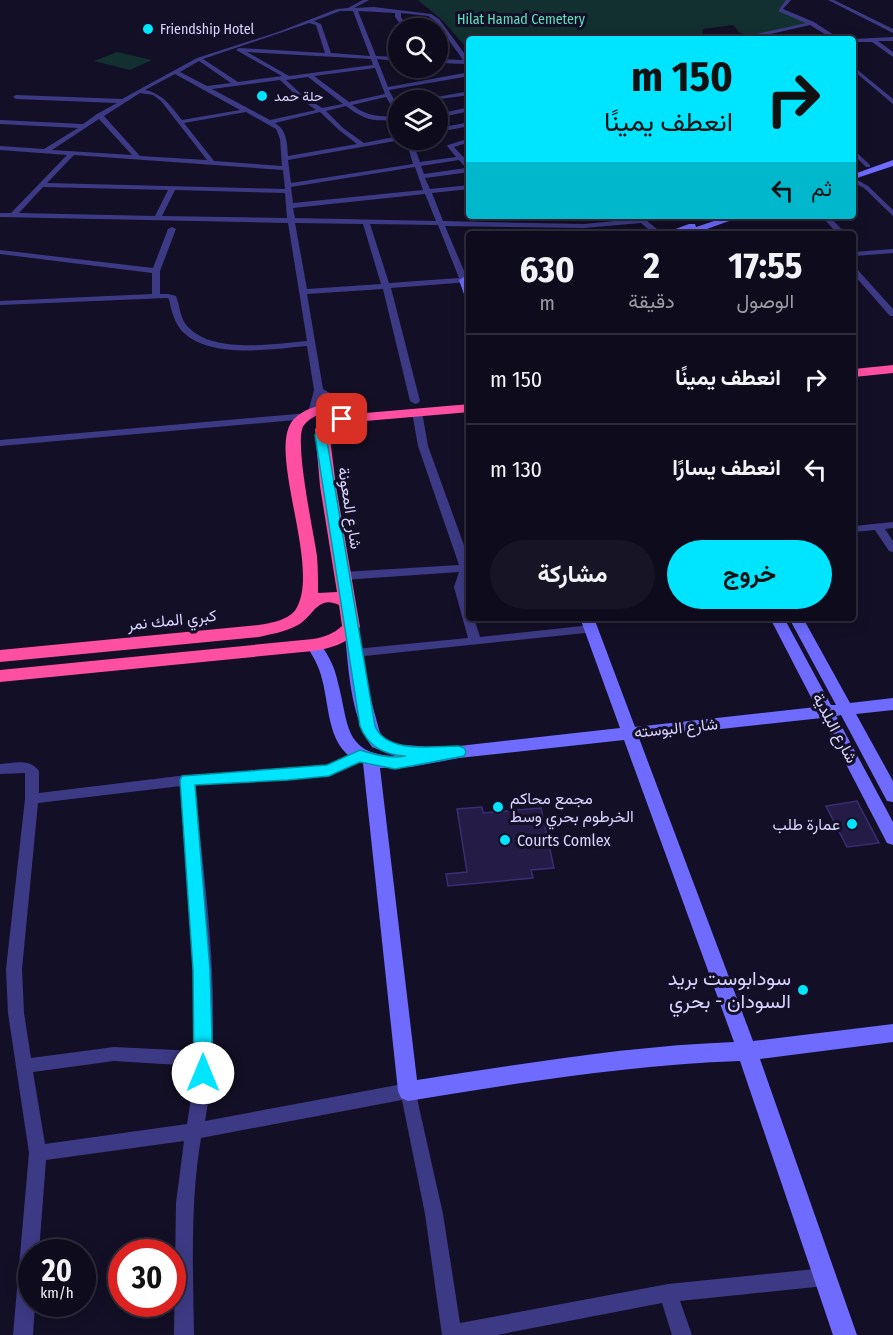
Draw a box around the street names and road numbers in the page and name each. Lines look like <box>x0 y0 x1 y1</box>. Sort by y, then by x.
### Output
street label: شارع المعونة <box>332 466 366 551</box>
street label: كبري المك نمر <box>125 606 218 638</box>
street label: شارع البلدية <box>807 690 861 767</box>
street label: شارع البوسته <box>633 714 719 744</box>

